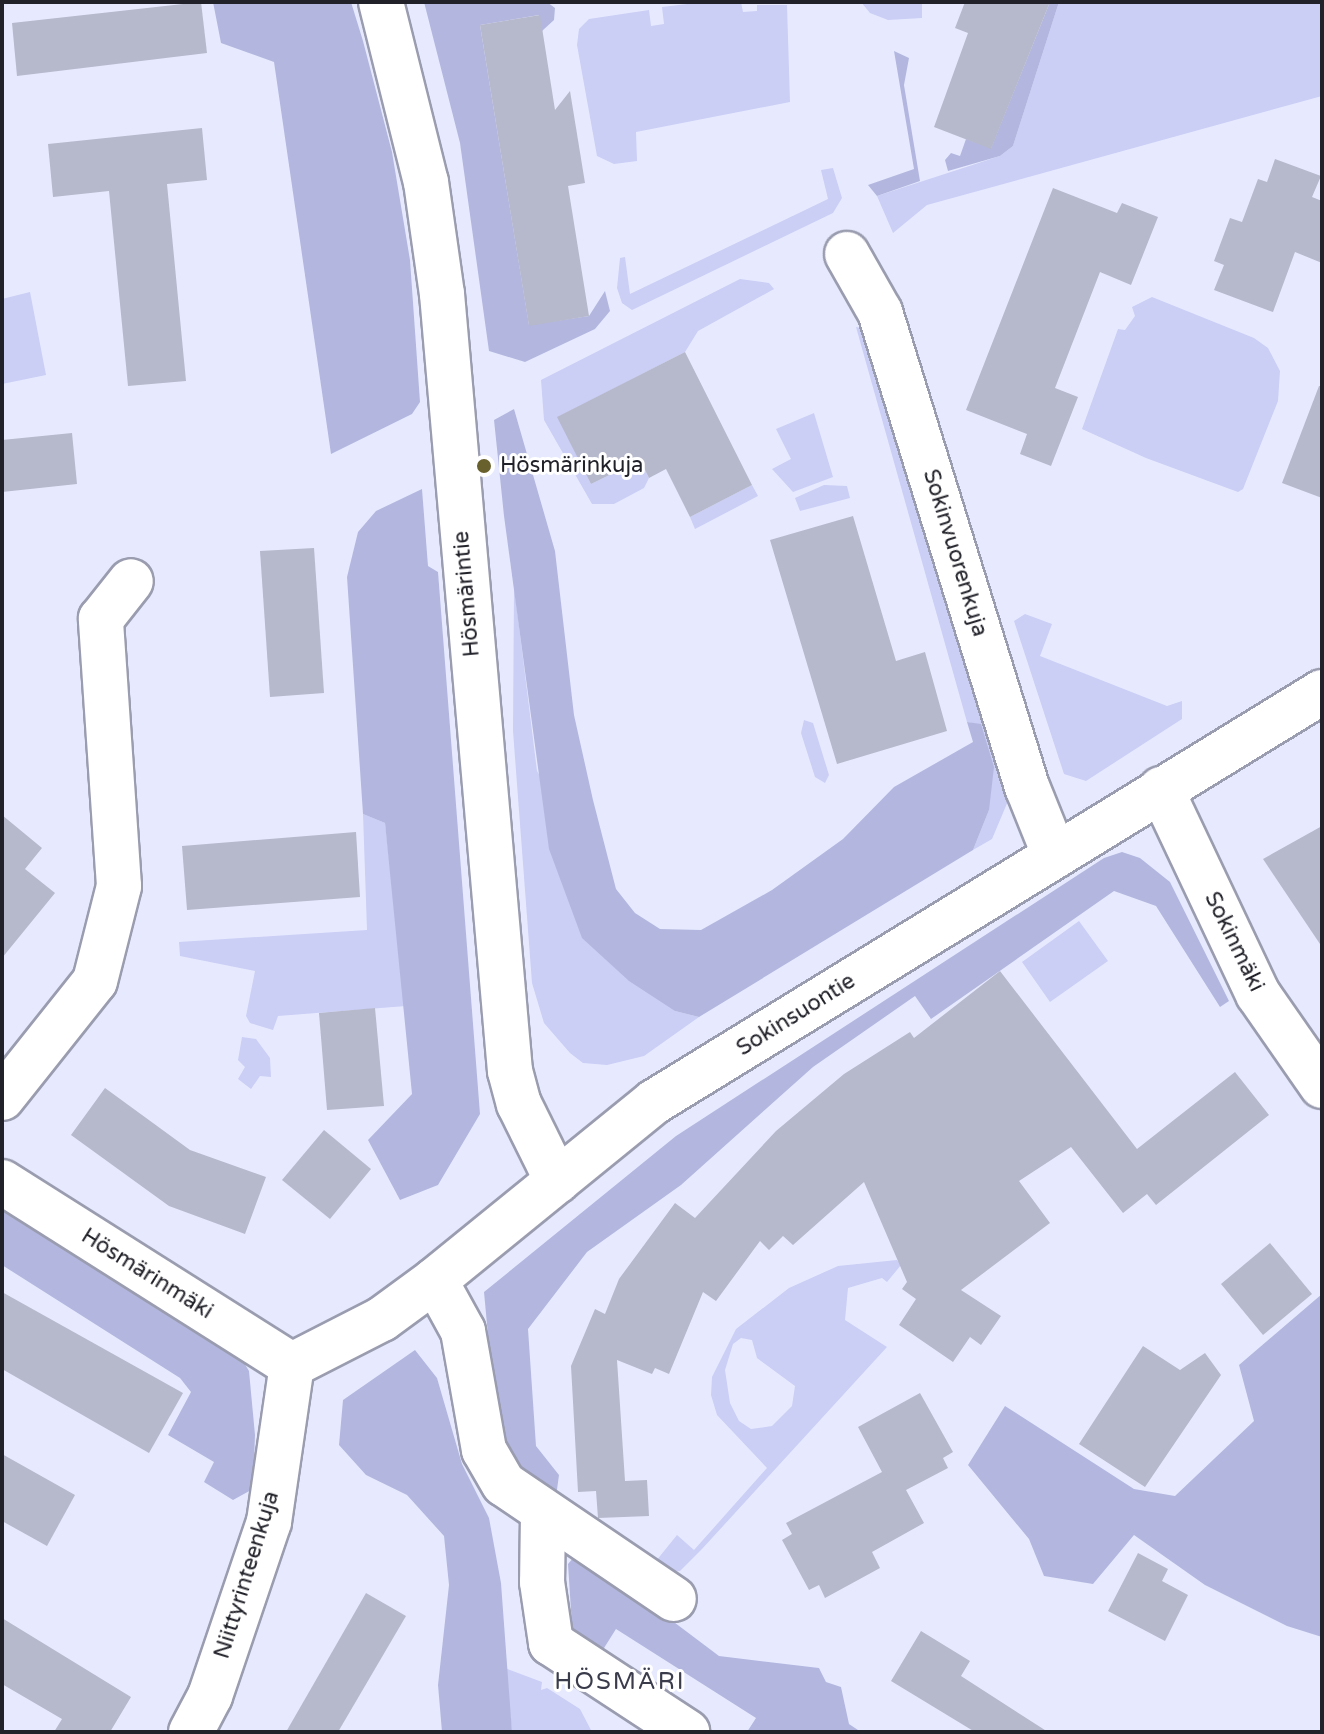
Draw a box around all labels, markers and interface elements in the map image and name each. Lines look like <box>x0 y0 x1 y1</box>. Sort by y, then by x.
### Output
place label: Hösmärinkuja <box>500 453 643 479</box>
marker: Hösmärinkuja <box>475 457 493 475</box>
street label: Sokinvuorenkuja <box>917 466 993 640</box>
street label: Hösmärintie <box>448 530 486 658</box>
street label: Sokinmäki <box>1199 888 1269 996</box>
street label: Sokinsuontie <box>732 968 860 1062</box>
street label: Hösmärinmäki <box>76 1223 218 1325</box>
street label: Niittyrinteenkuja <box>209 1488 285 1662</box>
district label: HÖSMÄRI <box>554 1668 686 1696</box>

